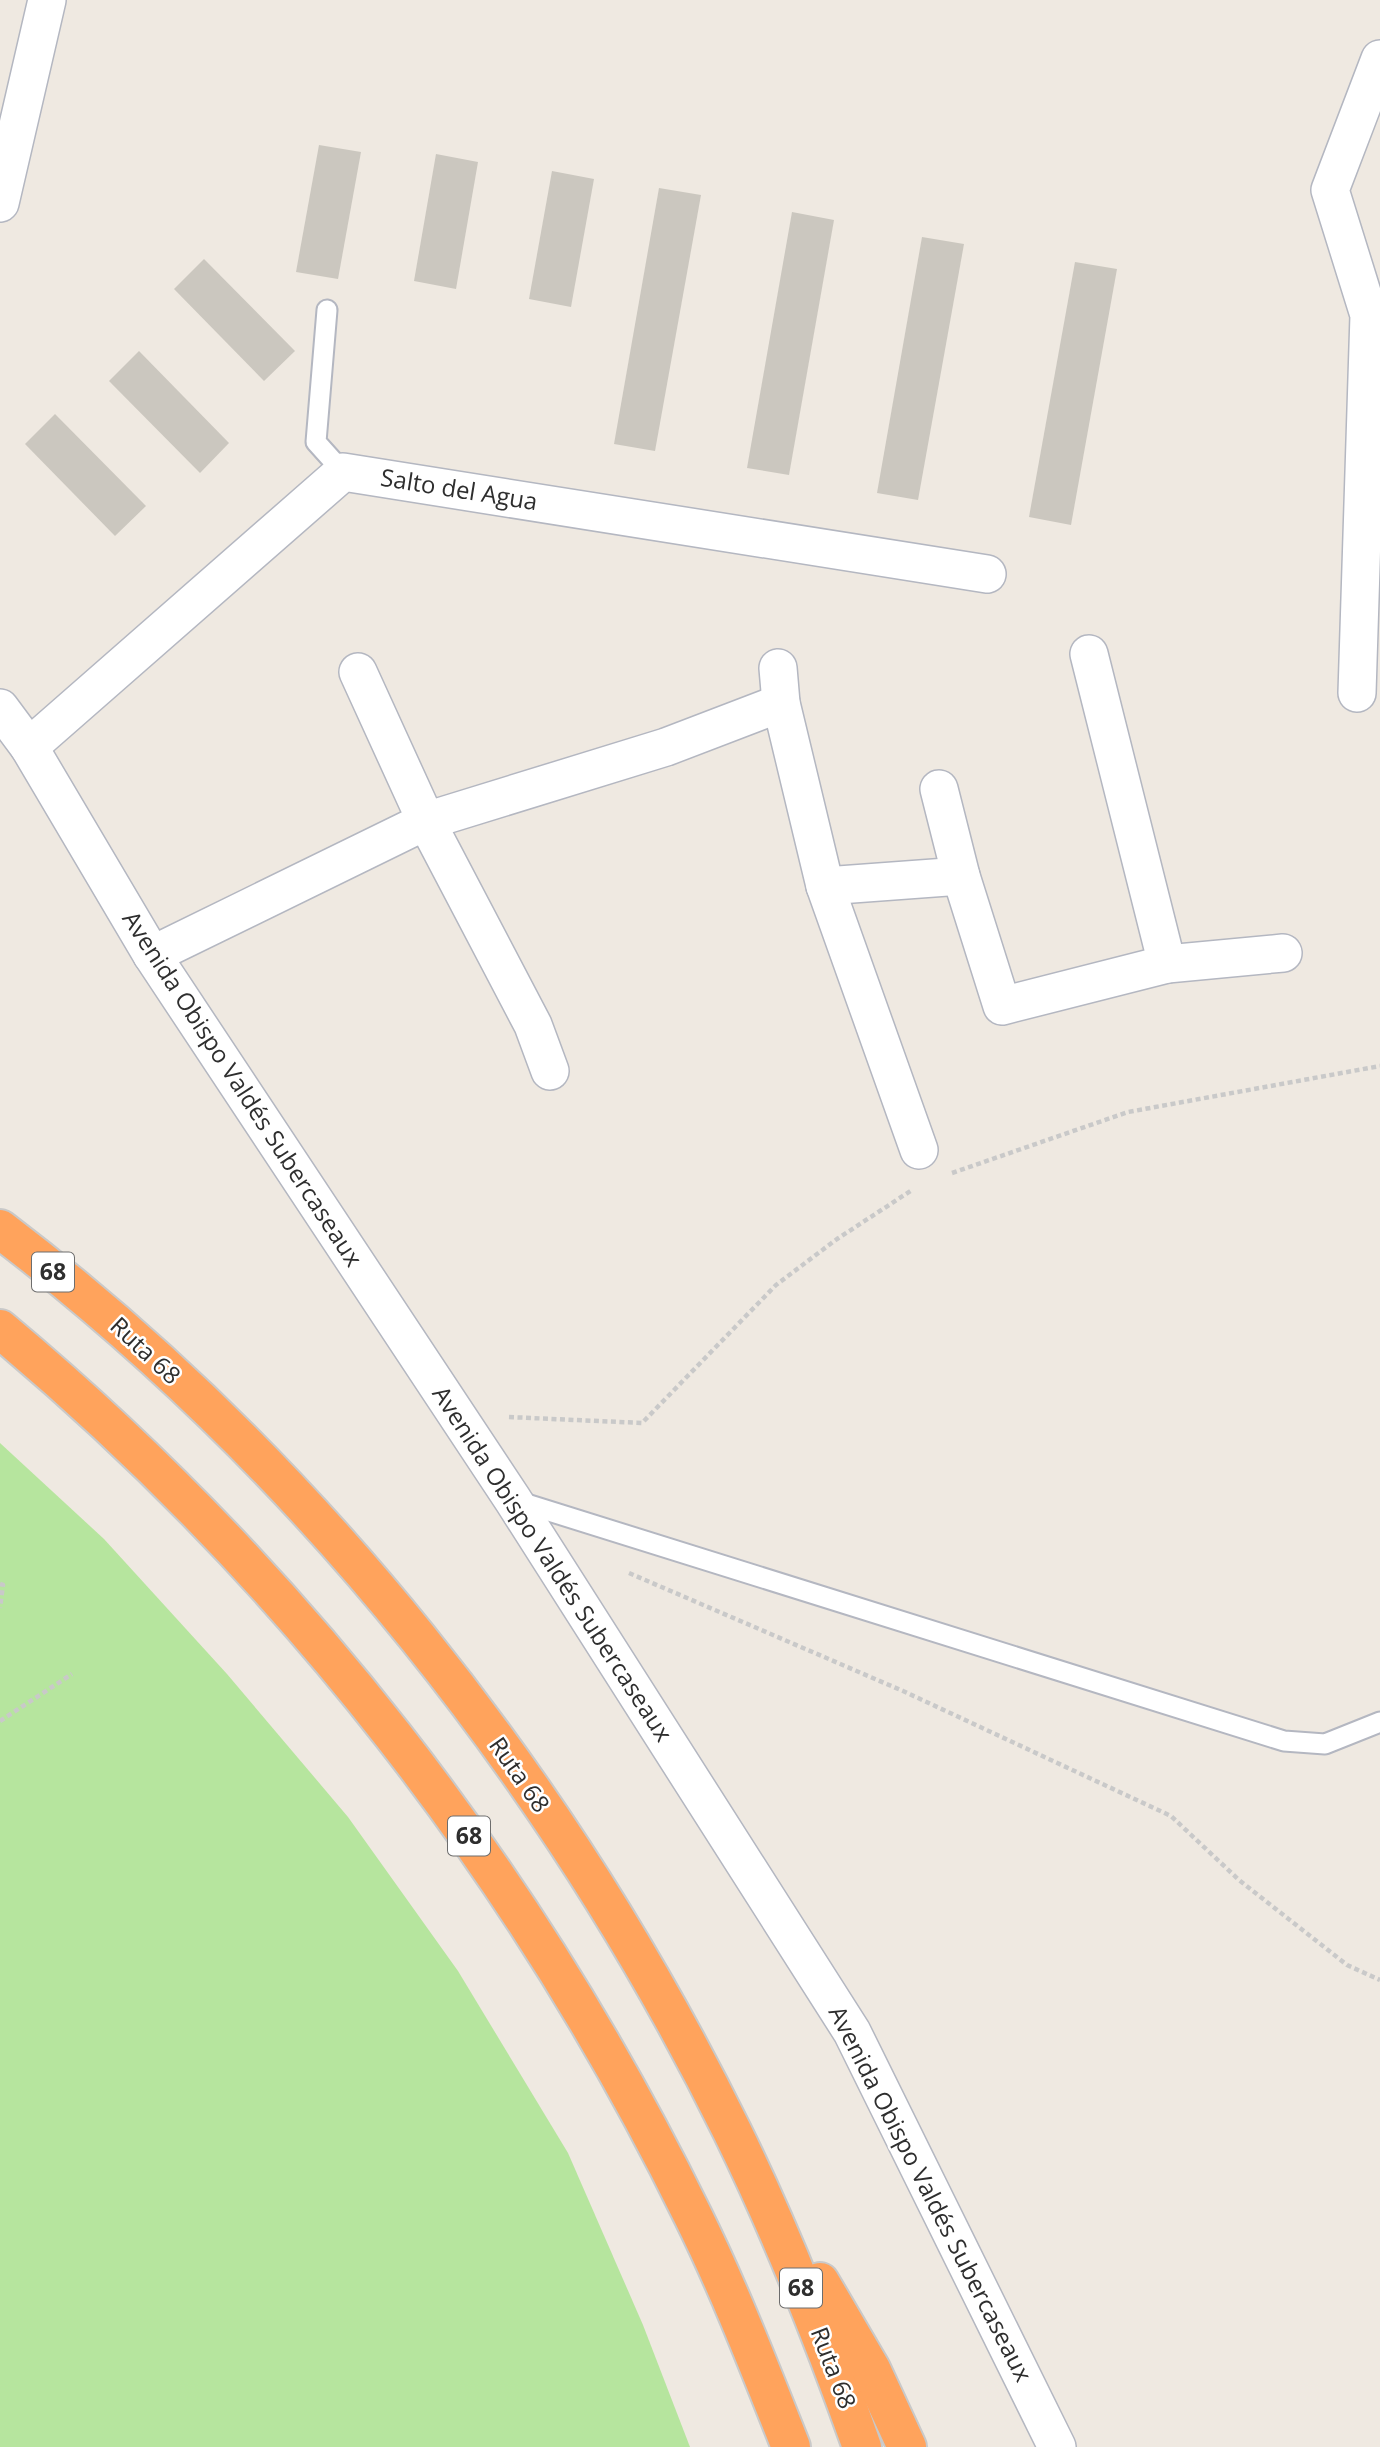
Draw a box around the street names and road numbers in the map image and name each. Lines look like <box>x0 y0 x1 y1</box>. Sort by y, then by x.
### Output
street label: Salto del Agua <box>378 460 540 517</box>
street label: Avenida Obispo Valdés Subercaseaux <box>116 904 371 1273</box>
road number: 68 <box>32 1252 74 1292</box>
street label: Ruta 68 <box>104 1309 188 1391</box>
street label: Avenida Obispo Valdés Subercaseaux <box>426 1379 681 1748</box>
street label: Ruta 68 <box>482 1730 558 1818</box>
road number: 68 <box>448 1816 490 1856</box>
street label: Avenida Obispo Valdés Subercaseaux <box>822 2000 1041 2387</box>
road number: 68 <box>780 2268 822 2308</box>
street label: Ruta 68 <box>804 2322 865 2413</box>

